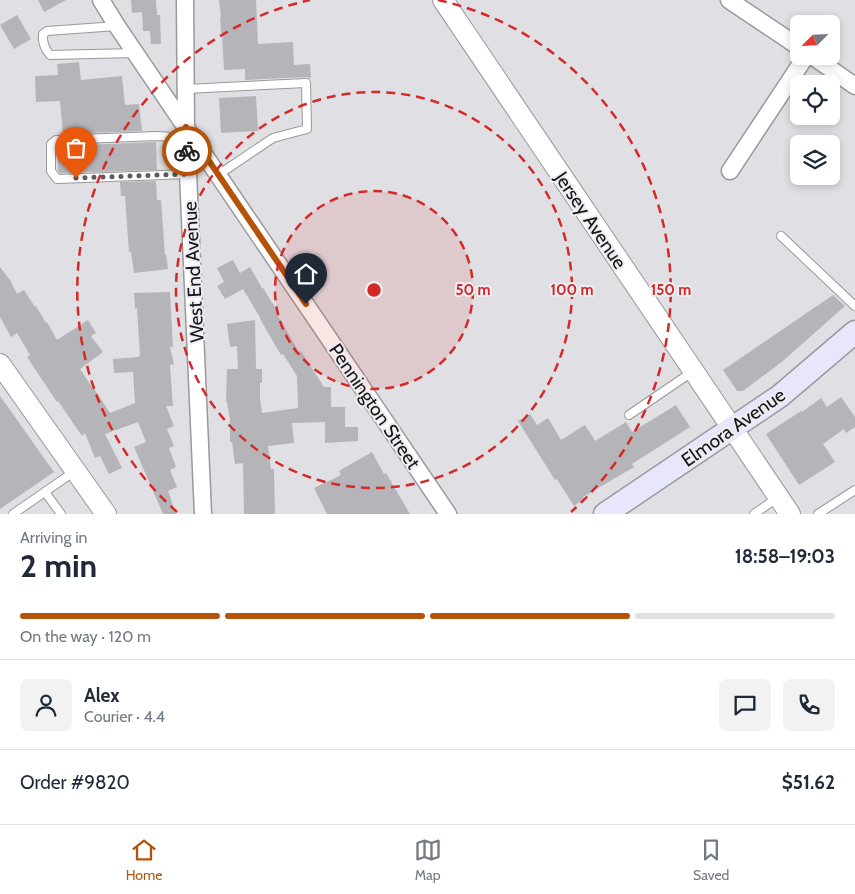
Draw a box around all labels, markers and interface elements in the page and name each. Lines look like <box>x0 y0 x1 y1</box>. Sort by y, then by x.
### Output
north arrow <box>790 15 840 65</box>
map controls <box>790 15 840 185</box>
button: locate <box>790 75 840 125</box>
courier <box>162 126 212 176</box>
pin <box>55 127 97 178</box>
icon: bag <box>62 134 90 162</box>
button: layers <box>790 135 840 185</box>
icon: bike <box>173 137 201 165</box>
street label: Jersey Avenue <box>549 167 632 273</box>
street label: West End Avenue <box>178 200 209 343</box>
pin <box>285 253 327 304</box>
icon: home <box>292 260 320 288</box>
centre of rings <box>365 281 383 299</box>
text: 50 m <box>455 281 491 299</box>
text: 100 m <box>550 281 594 299</box>
text: 150 m <box>651 281 691 299</box>
street label: Pennington Street <box>324 339 425 474</box>
street label: Elmora Avenue <box>677 383 790 472</box>
text: Arriving in <box>20 528 87 547</box>
text: 18:58–19:03 <box>735 545 835 568</box>
text: 2 min <box>20 546 97 585</box>
text: On the way · 120 m <box>20 627 151 646</box>
button: person <box>20 679 72 731</box>
button: chat <box>719 679 771 731</box>
button: phone <box>783 679 835 731</box>
text: Alex <box>84 684 120 707</box>
text: Courier · 4.4 <box>84 707 165 726</box>
text: Order #9820 <box>20 771 130 794</box>
text: $51.62 <box>782 771 835 794</box>
tab: Home <box>126 836 162 884</box>
tab: Map <box>414 836 442 884</box>
tab: Saved <box>693 836 729 884</box>

